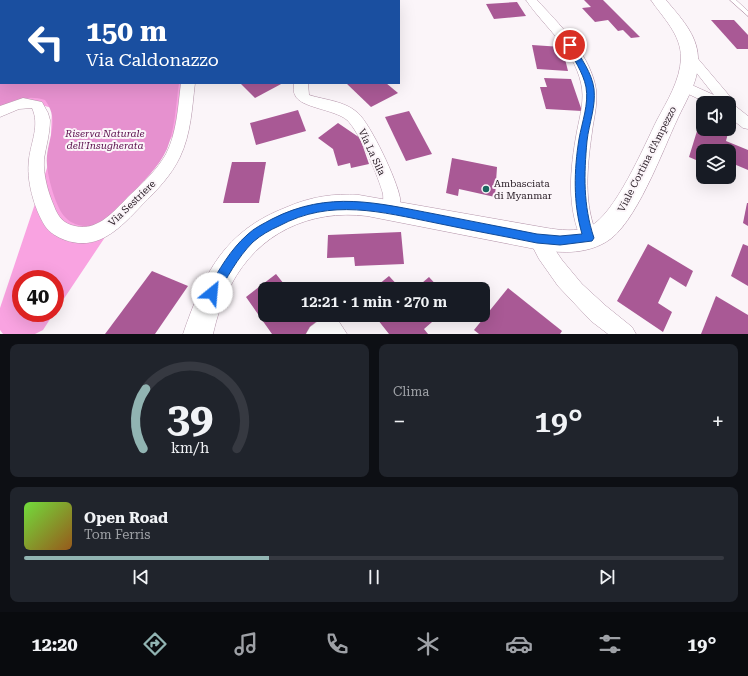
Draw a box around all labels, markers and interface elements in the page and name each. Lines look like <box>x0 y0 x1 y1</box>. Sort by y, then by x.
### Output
text: 150 m <box>86 15 167 48</box>
icon: left <box>20 16 72 68</box>
pin <box>553 28 587 62</box>
icon: arrive <box>559 34 581 56</box>
text: Via Caldonazzo <box>86 49 219 70</box>
map controls <box>696 96 736 184</box>
button: sound <box>696 96 736 136</box>
street label: Viale Cortina d'Ampezzo <box>616 104 678 214</box>
street label: Via La Sila <box>356 127 388 178</box>
park label: Riserva Naturale dell'Insugherata <box>64 128 145 151</box>
button: layers <box>696 144 736 184</box>
street label: Via Sestriere <box>106 178 158 228</box>
place label: Ambasciata di Myanmar <box>494 178 552 201</box>
marker: Ambasciata di Myanmar <box>481 184 491 194</box>
speed limit sign: 40 <box>12 270 64 322</box>
position arrow <box>191 272 233 314</box>
text: 12:21 · 1 min · 270 m <box>301 293 447 311</box>
text: Clima <box>393 384 429 399</box>
text: 39 <box>166 392 213 441</box>
text: 19° <box>534 404 583 439</box>
text: − <box>393 409 405 434</box>
text: + <box>712 409 724 434</box>
text: km/h <box>170 439 209 455</box>
text: Open Road <box>84 509 168 527</box>
text: Tom Ferris <box>84 527 150 542</box>
icon: previous <box>130 566 152 588</box>
icon: pause <box>363 566 385 588</box>
icon: next <box>596 566 618 588</box>
icon: directions <box>141 630 169 658</box>
icon: music <box>232 630 260 658</box>
icon: phone <box>323 630 351 658</box>
icon: climate <box>414 630 442 658</box>
icon: car <box>505 630 533 658</box>
icon: filters <box>596 630 624 658</box>
text: 12:20 <box>32 634 78 655</box>
text: 19° <box>687 634 716 655</box>

